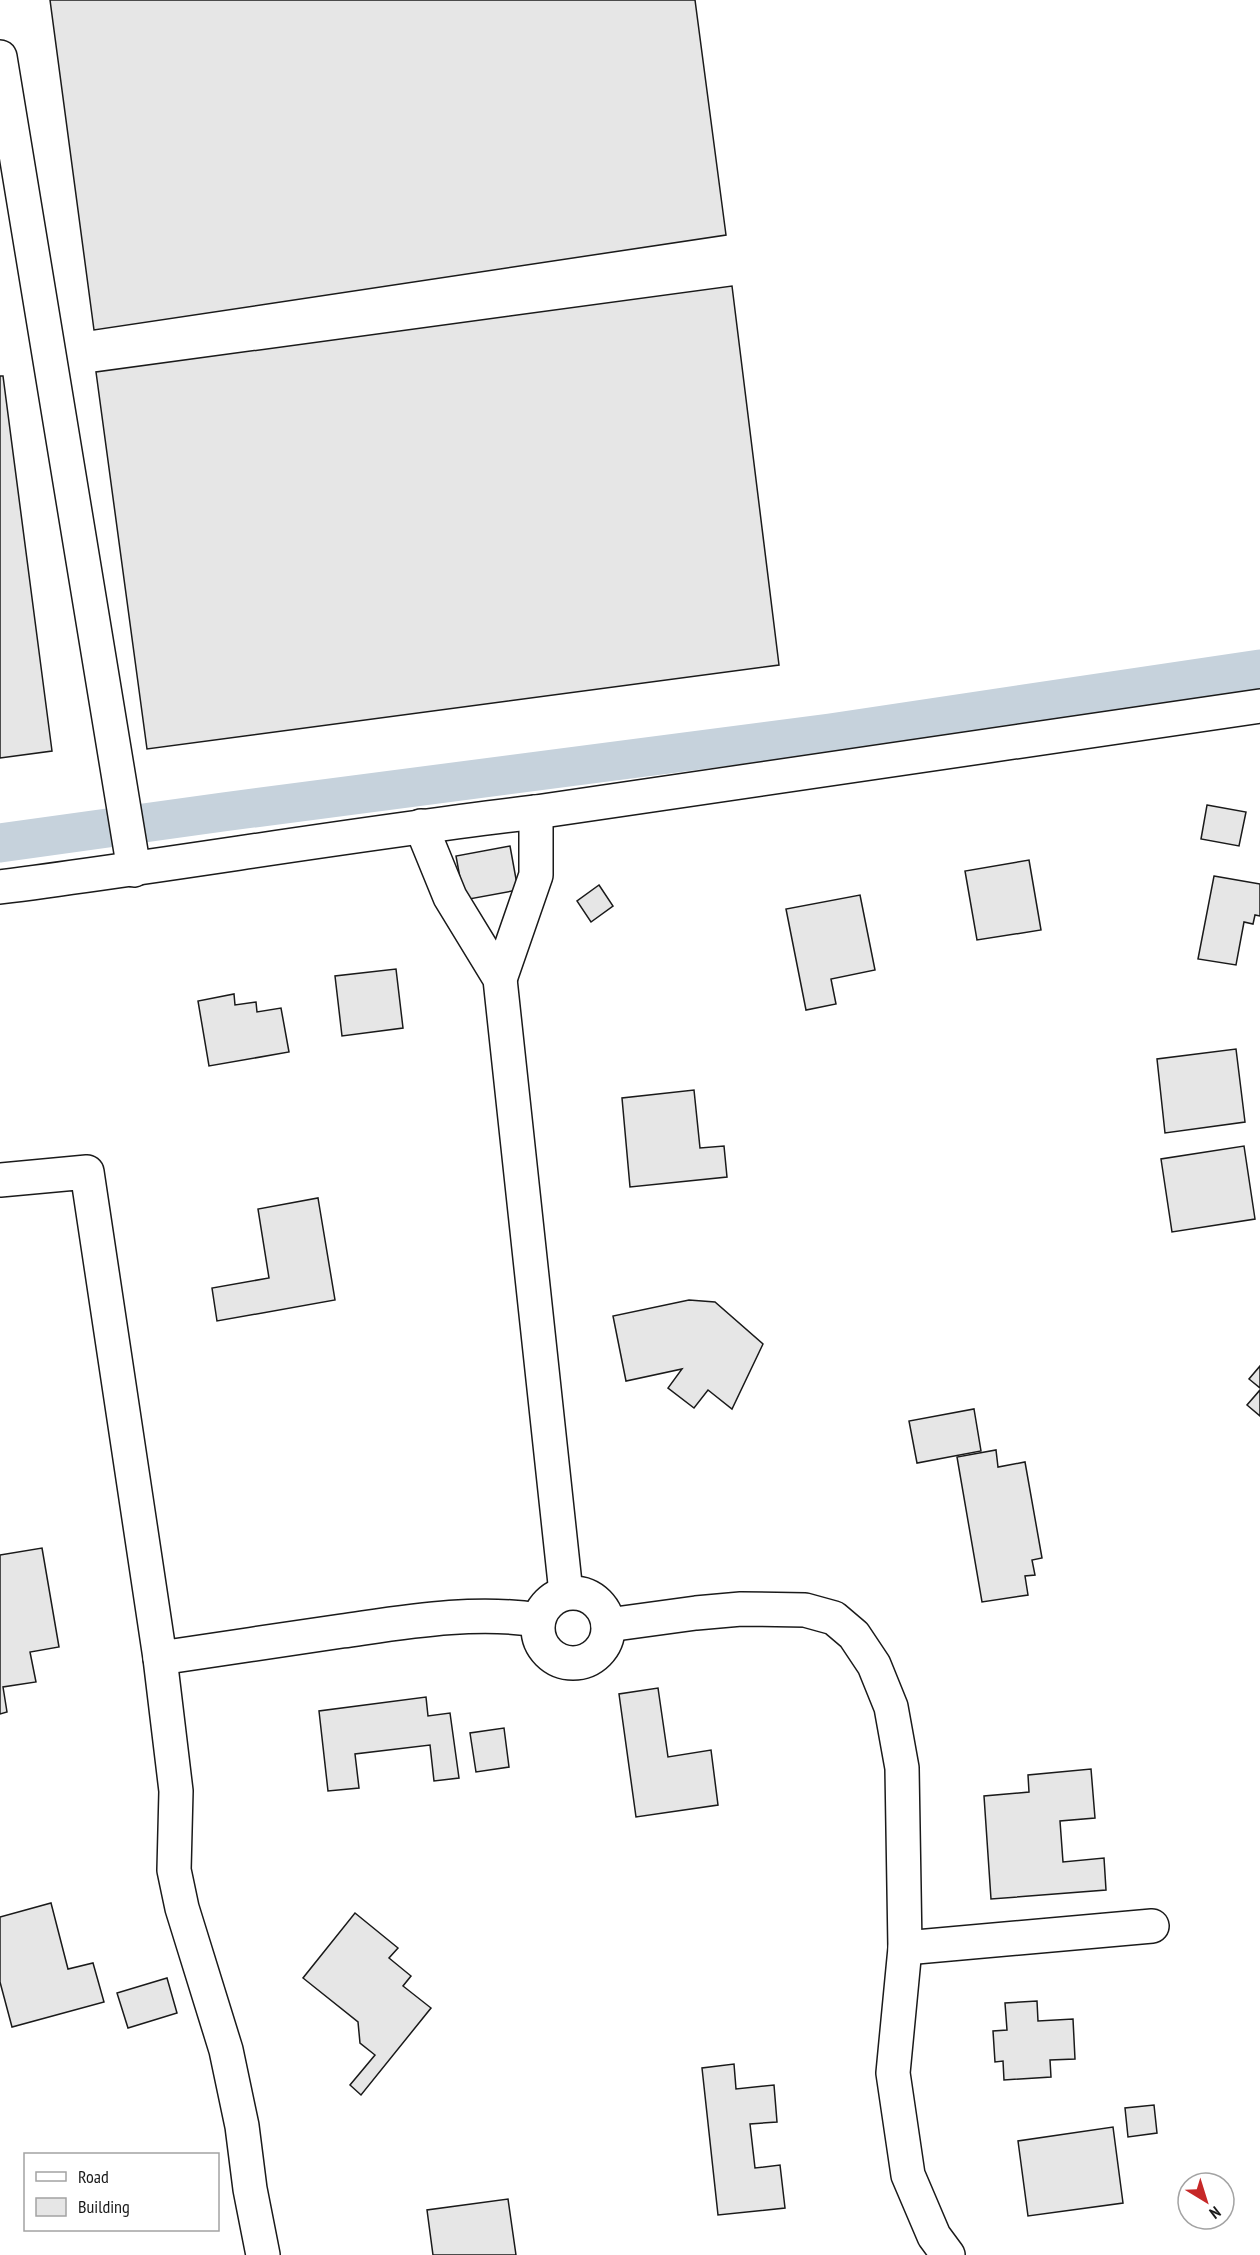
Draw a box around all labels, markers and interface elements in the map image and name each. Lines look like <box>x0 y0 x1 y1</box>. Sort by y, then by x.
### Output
legend <box>24 2153 219 2231</box>
text: Road <box>78 2165 109 2188</box>
north arrow <box>1176 2171 1236 2231</box>
text: Building <box>78 2195 130 2218</box>
text: N <box>1206 2202 1225 2223</box>

